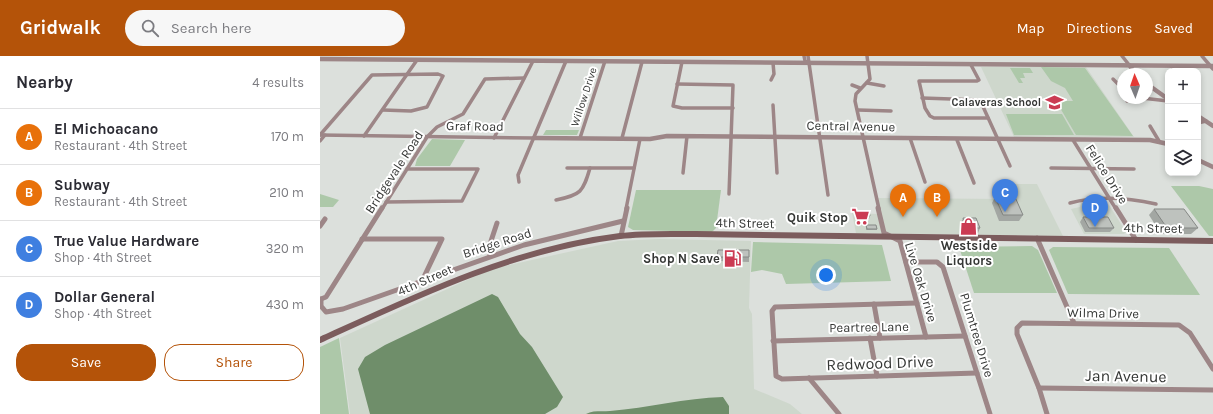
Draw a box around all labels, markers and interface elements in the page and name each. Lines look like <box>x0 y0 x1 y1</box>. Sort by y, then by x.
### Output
search box <box>125 10 405 46</box>
text: Gridwalk <box>20 17 101 39</box>
icon: search <box>139 17 161 39</box>
text: Search here <box>171 19 251 37</box>
text: Map <box>1017 20 1045 37</box>
text: Directions <box>1067 20 1132 37</box>
text: Saved <box>1154 20 1193 37</box>
street label: Willow Drive <box>568 65 600 128</box>
north arrow <box>1117 68 1153 104</box>
map controls <box>1165 68 1201 176</box>
button: + <box>1165 68 1201 104</box>
text: Nearby <box>16 72 73 92</box>
text: 4 results <box>252 75 304 90</box>
school or university icon: Calaveras School <box>1044 92 1064 112</box>
place label: Calaveras School <box>951 96 1041 109</box>
button: − <box>1165 104 1201 140</box>
street label: Graf Road <box>446 118 504 134</box>
street label: Central Avenue <box>807 118 896 134</box>
text: El Michoacano <box>54 120 158 138</box>
street label: Bridgevale Road <box>362 128 426 216</box>
text: A <box>25 129 33 144</box>
text: 170 m <box>271 129 304 144</box>
text: Restaurant · 4th Street <box>54 138 187 153</box>
button: layers <box>1165 140 1201 176</box>
street label: Felice Drive <box>1083 141 1131 207</box>
text: Subway <box>54 176 110 194</box>
pin: C <box>992 179 1018 212</box>
pin: A <box>890 184 916 217</box>
pin: B <box>924 184 950 217</box>
text: B <box>25 185 33 200</box>
text: 210 m <box>269 185 304 200</box>
text: Restaurant · 4th Street <box>54 194 187 209</box>
pin: D <box>1082 194 1108 227</box>
supermarket icon: Quik Stop <box>851 207 871 227</box>
place label: Quik Stop <box>787 210 848 225</box>
street label: 4th Street <box>715 215 775 231</box>
shop icon: Westside Liquors <box>959 216 979 236</box>
street label: 4th Street <box>1123 220 1183 236</box>
street label: Bridge Road <box>461 225 533 261</box>
text: True Value Hardware <box>54 232 199 250</box>
place label: Westside Liquors <box>941 238 997 269</box>
street label: Live Oak Drive <box>902 240 940 324</box>
text: C <box>25 241 33 256</box>
text: 320 m <box>266 241 304 256</box>
fuel station icon: Shop N Save <box>723 248 743 268</box>
text: Shop · 4th Street <box>54 250 152 265</box>
place label: Shop N Save <box>643 251 720 266</box>
street label: 4th Street <box>395 261 455 299</box>
your location <box>816 265 836 285</box>
text: Dollar General <box>54 288 155 306</box>
street label: Plumtree Drive <box>957 291 997 379</box>
text: D <box>25 297 33 312</box>
text: 430 m <box>266 297 304 312</box>
street label: Wilma Drive <box>1067 305 1139 321</box>
text: Shop · 4th Street <box>54 306 152 321</box>
street label: Peartree Lane <box>829 319 909 335</box>
button: Save <box>16 344 156 381</box>
button: Share <box>164 344 304 381</box>
street label: Redwood Drive <box>826 352 934 374</box>
street label: Jan Avenue <box>1085 366 1167 386</box>

